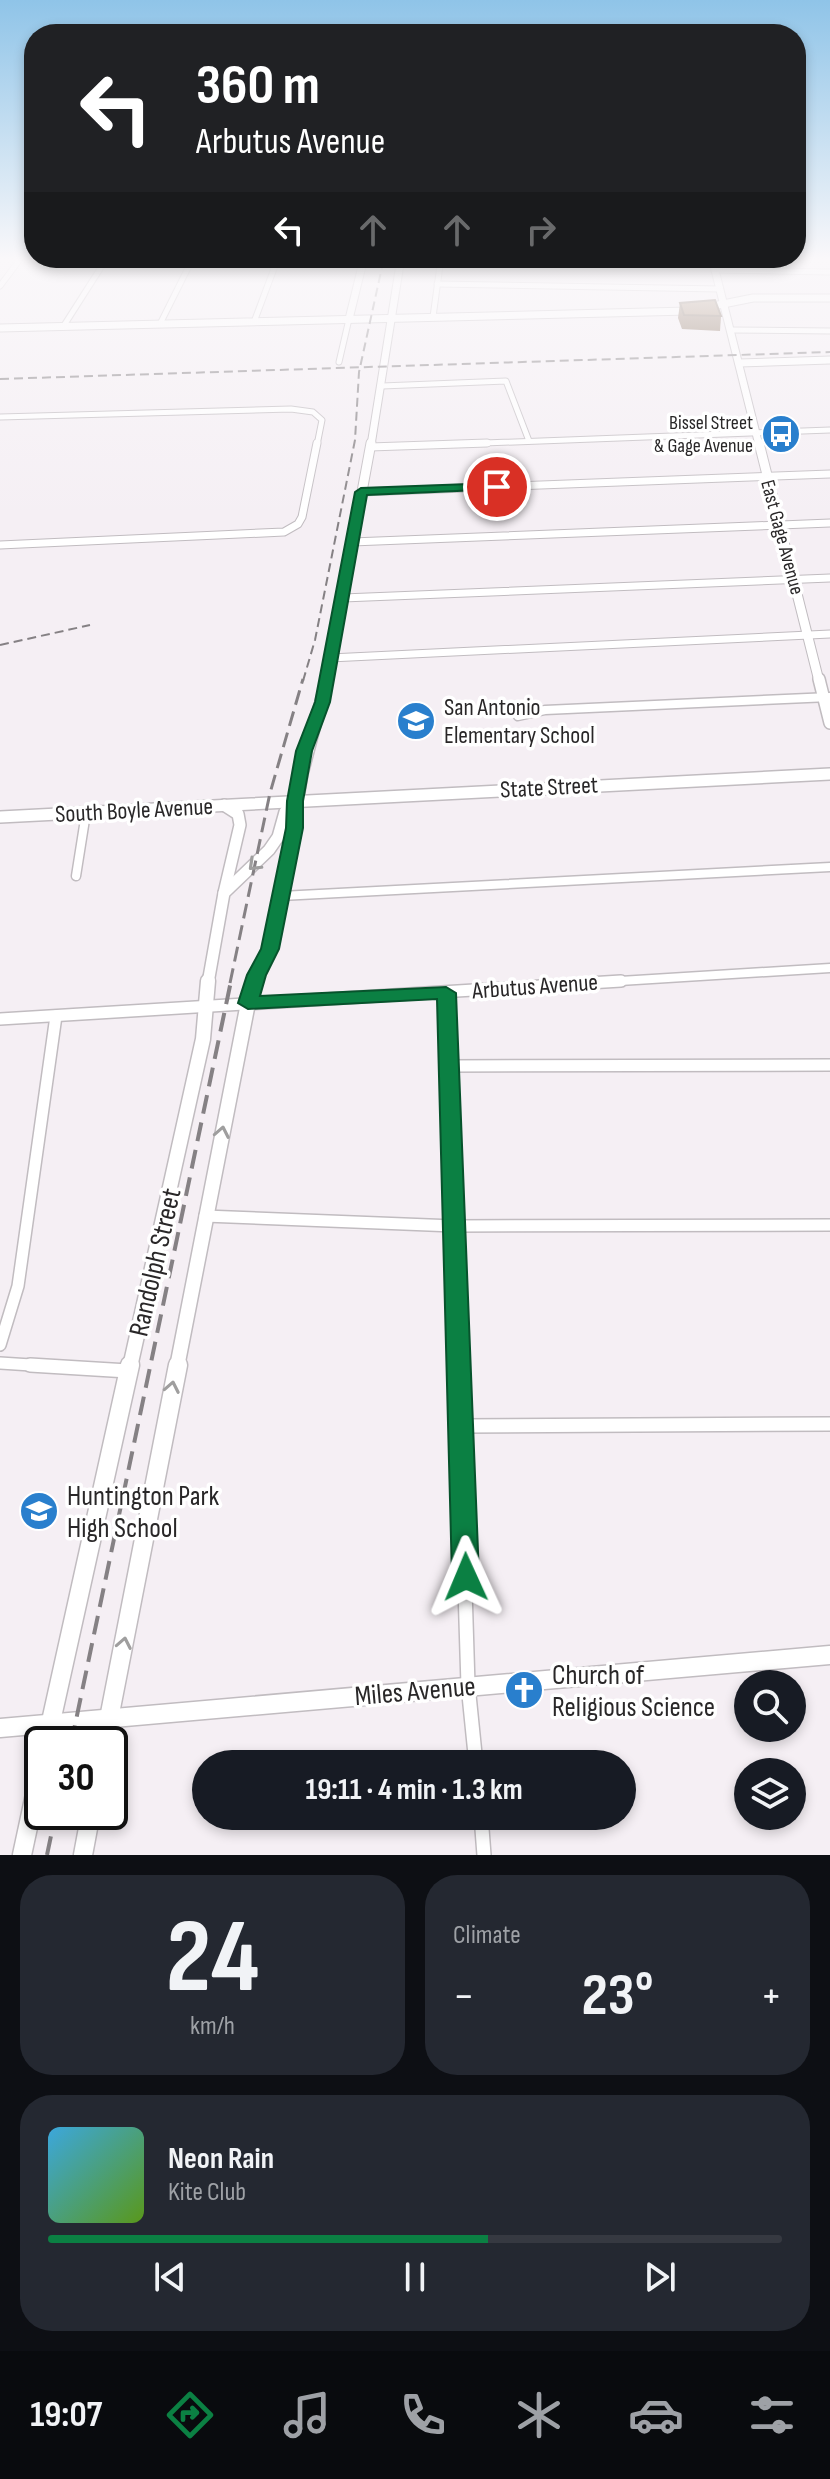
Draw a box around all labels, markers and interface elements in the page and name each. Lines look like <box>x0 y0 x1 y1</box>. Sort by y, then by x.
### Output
text: 360 m <box>196 53 320 120</box>
icon: left <box>64 56 168 160</box>
text: Arbutus Avenue <box>196 121 385 164</box>
icon: left <box>267 208 311 252</box>
icon: ahead <box>351 208 395 252</box>
icon: ahead <box>435 208 479 252</box>
icon: right <box>519 208 563 252</box>
place label: Bissel Street & Gage Avenue <box>654 411 753 458</box>
bus stop icon: Bissel Street & Gage Avenue <box>760 413 802 455</box>
pin <box>463 453 531 521</box>
icon: arrive <box>475 465 519 509</box>
street label: East Gage Avenue <box>755 477 809 597</box>
place label: San Antonio Elementary School <box>444 693 595 750</box>
school or university icon: San Antonio Elementary School <box>395 700 437 742</box>
street label: State Street <box>499 770 599 805</box>
street label: South Boyle Avenue <box>54 792 214 829</box>
one-way arrow <box>249 856 263 870</box>
street label: Arbutus Avenue <box>470 968 599 1005</box>
one-way arrow <box>213 1126 230 1139</box>
street label: Randolph Street <box>122 1185 189 1340</box>
one-way arrow <box>163 1381 180 1394</box>
place label: Huntington Park High School <box>67 1480 220 1545</box>
school or university icon: Huntington Park High School <box>18 1490 60 1532</box>
position arrow <box>424 1535 508 1619</box>
one-way arrow <box>114 1636 131 1649</box>
place label: Church of Religious Science <box>552 1659 715 1724</box>
church icon: Church of Religious Science <box>503 1669 545 1711</box>
street label: Miles Avenue <box>353 1670 477 1713</box>
map controls <box>734 1670 806 1830</box>
button: search <box>734 1670 806 1742</box>
speed limit sign: 30 <box>24 1726 128 1830</box>
button: layers <box>734 1758 806 1830</box>
text: 19:11 · 4 min · 1.3 km <box>305 1772 523 1808</box>
text: 24 <box>166 1896 259 2021</box>
text: Climate <box>453 1920 521 1951</box>
text: 23° <box>581 1960 654 2032</box>
text: − <box>453 1970 475 2023</box>
text: + <box>760 1970 782 2023</box>
text: km/h <box>190 2011 235 2042</box>
text: Neon Rain <box>168 2141 274 2177</box>
text: Kite Club <box>168 2177 246 2208</box>
icon: previous <box>148 2255 192 2299</box>
icon: pause <box>393 2255 437 2299</box>
icon: next <box>638 2255 682 2299</box>
icon: directions <box>162 2387 218 2443</box>
icon: music <box>279 2387 335 2443</box>
icon: phone <box>395 2387 451 2443</box>
icon: climate <box>511 2387 567 2443</box>
icon: car <box>628 2387 684 2443</box>
icon: filters <box>744 2387 800 2443</box>
text: 19:07 <box>30 2394 102 2437</box>

